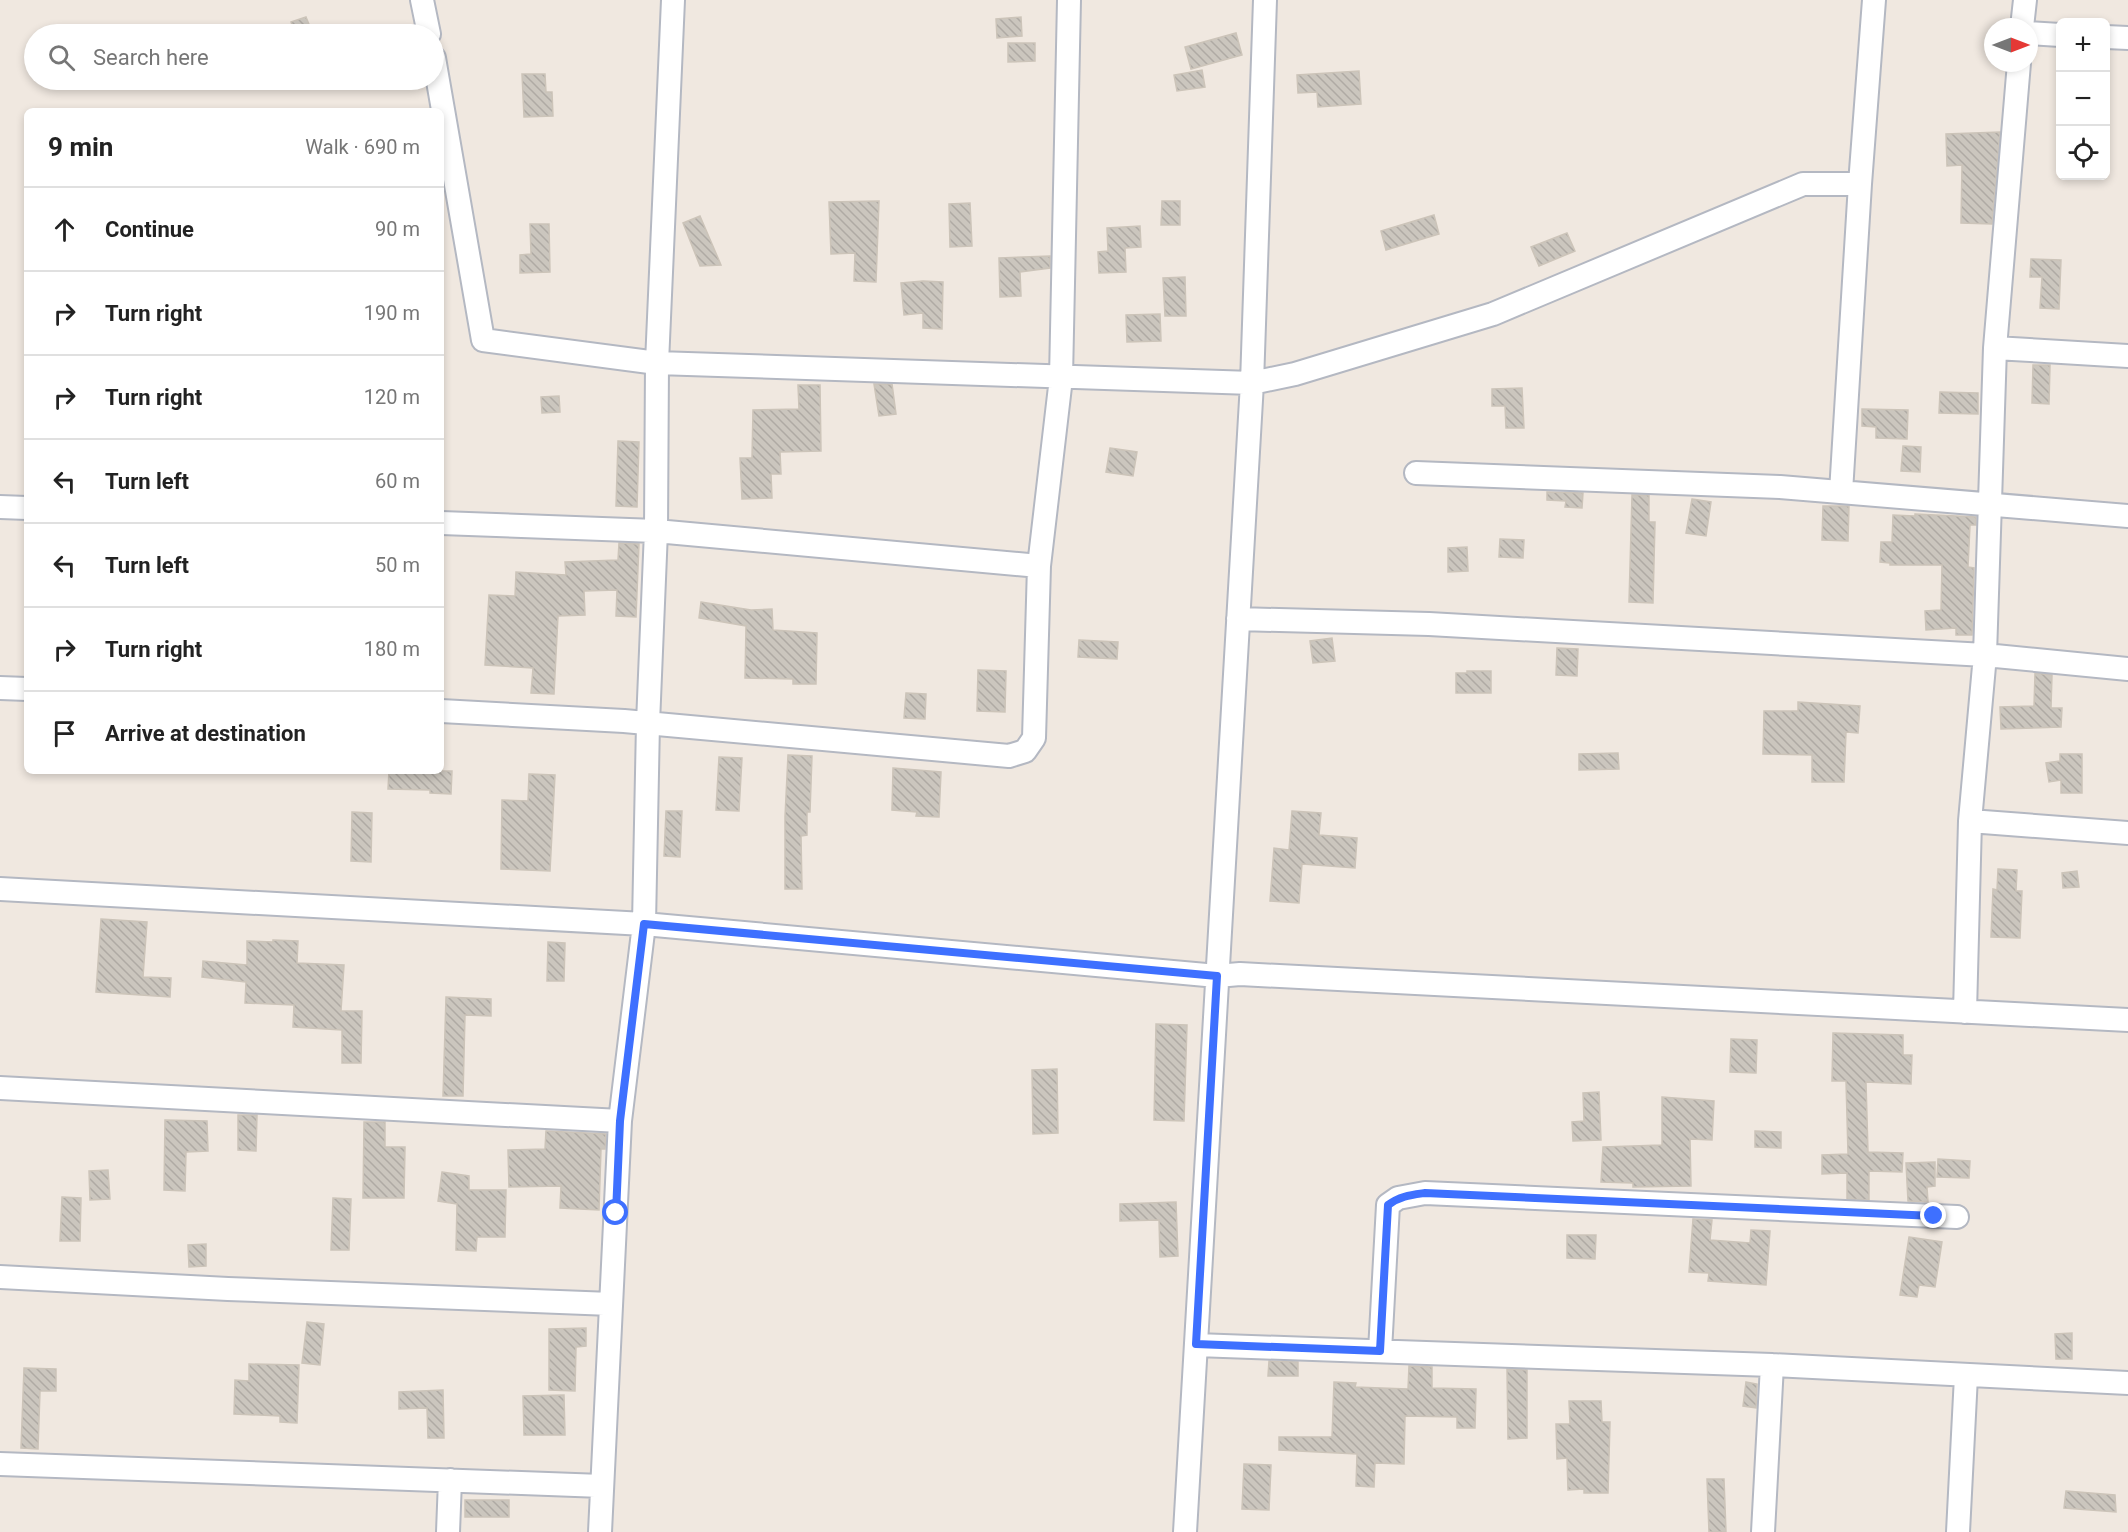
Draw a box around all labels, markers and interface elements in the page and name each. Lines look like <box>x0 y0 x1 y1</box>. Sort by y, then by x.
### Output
north arrow <box>1984 18 2038 72</box>
map controls <box>2056 18 2110 180</box>
button: + <box>2056 18 2110 72</box>
search box <box>24 24 444 90</box>
icon: search <box>45 41 78 74</box>
text: Search here <box>93 45 209 70</box>
button: − <box>2056 72 2110 126</box>
button: locate <box>2056 126 2110 180</box>
text: 9 min <box>48 132 113 162</box>
text: Walk · 690 m <box>305 135 420 159</box>
icon: ahead <box>48 213 81 246</box>
text: Continue <box>105 217 194 242</box>
text: 90 m <box>375 217 420 241</box>
icon: right <box>48 297 81 330</box>
text: Turn right <box>105 301 202 326</box>
text: 190 m <box>364 301 420 325</box>
icon: right <box>48 381 81 414</box>
text: Turn right <box>105 385 202 410</box>
text: 120 m <box>364 385 420 409</box>
icon: left <box>48 465 81 498</box>
text: Turn left <box>105 469 189 494</box>
text: 60 m <box>375 469 420 493</box>
icon: left <box>48 549 81 582</box>
text: Turn left <box>105 553 189 578</box>
text: 50 m <box>375 553 420 577</box>
icon: right <box>48 633 81 666</box>
text: Turn right <box>105 637 202 662</box>
text: 180 m <box>364 637 420 661</box>
icon: arrive <box>48 717 81 750</box>
text: Arrive at destination <box>105 721 306 746</box>
route start <box>602 1199 628 1225</box>
route end <box>1920 1202 1946 1228</box>

